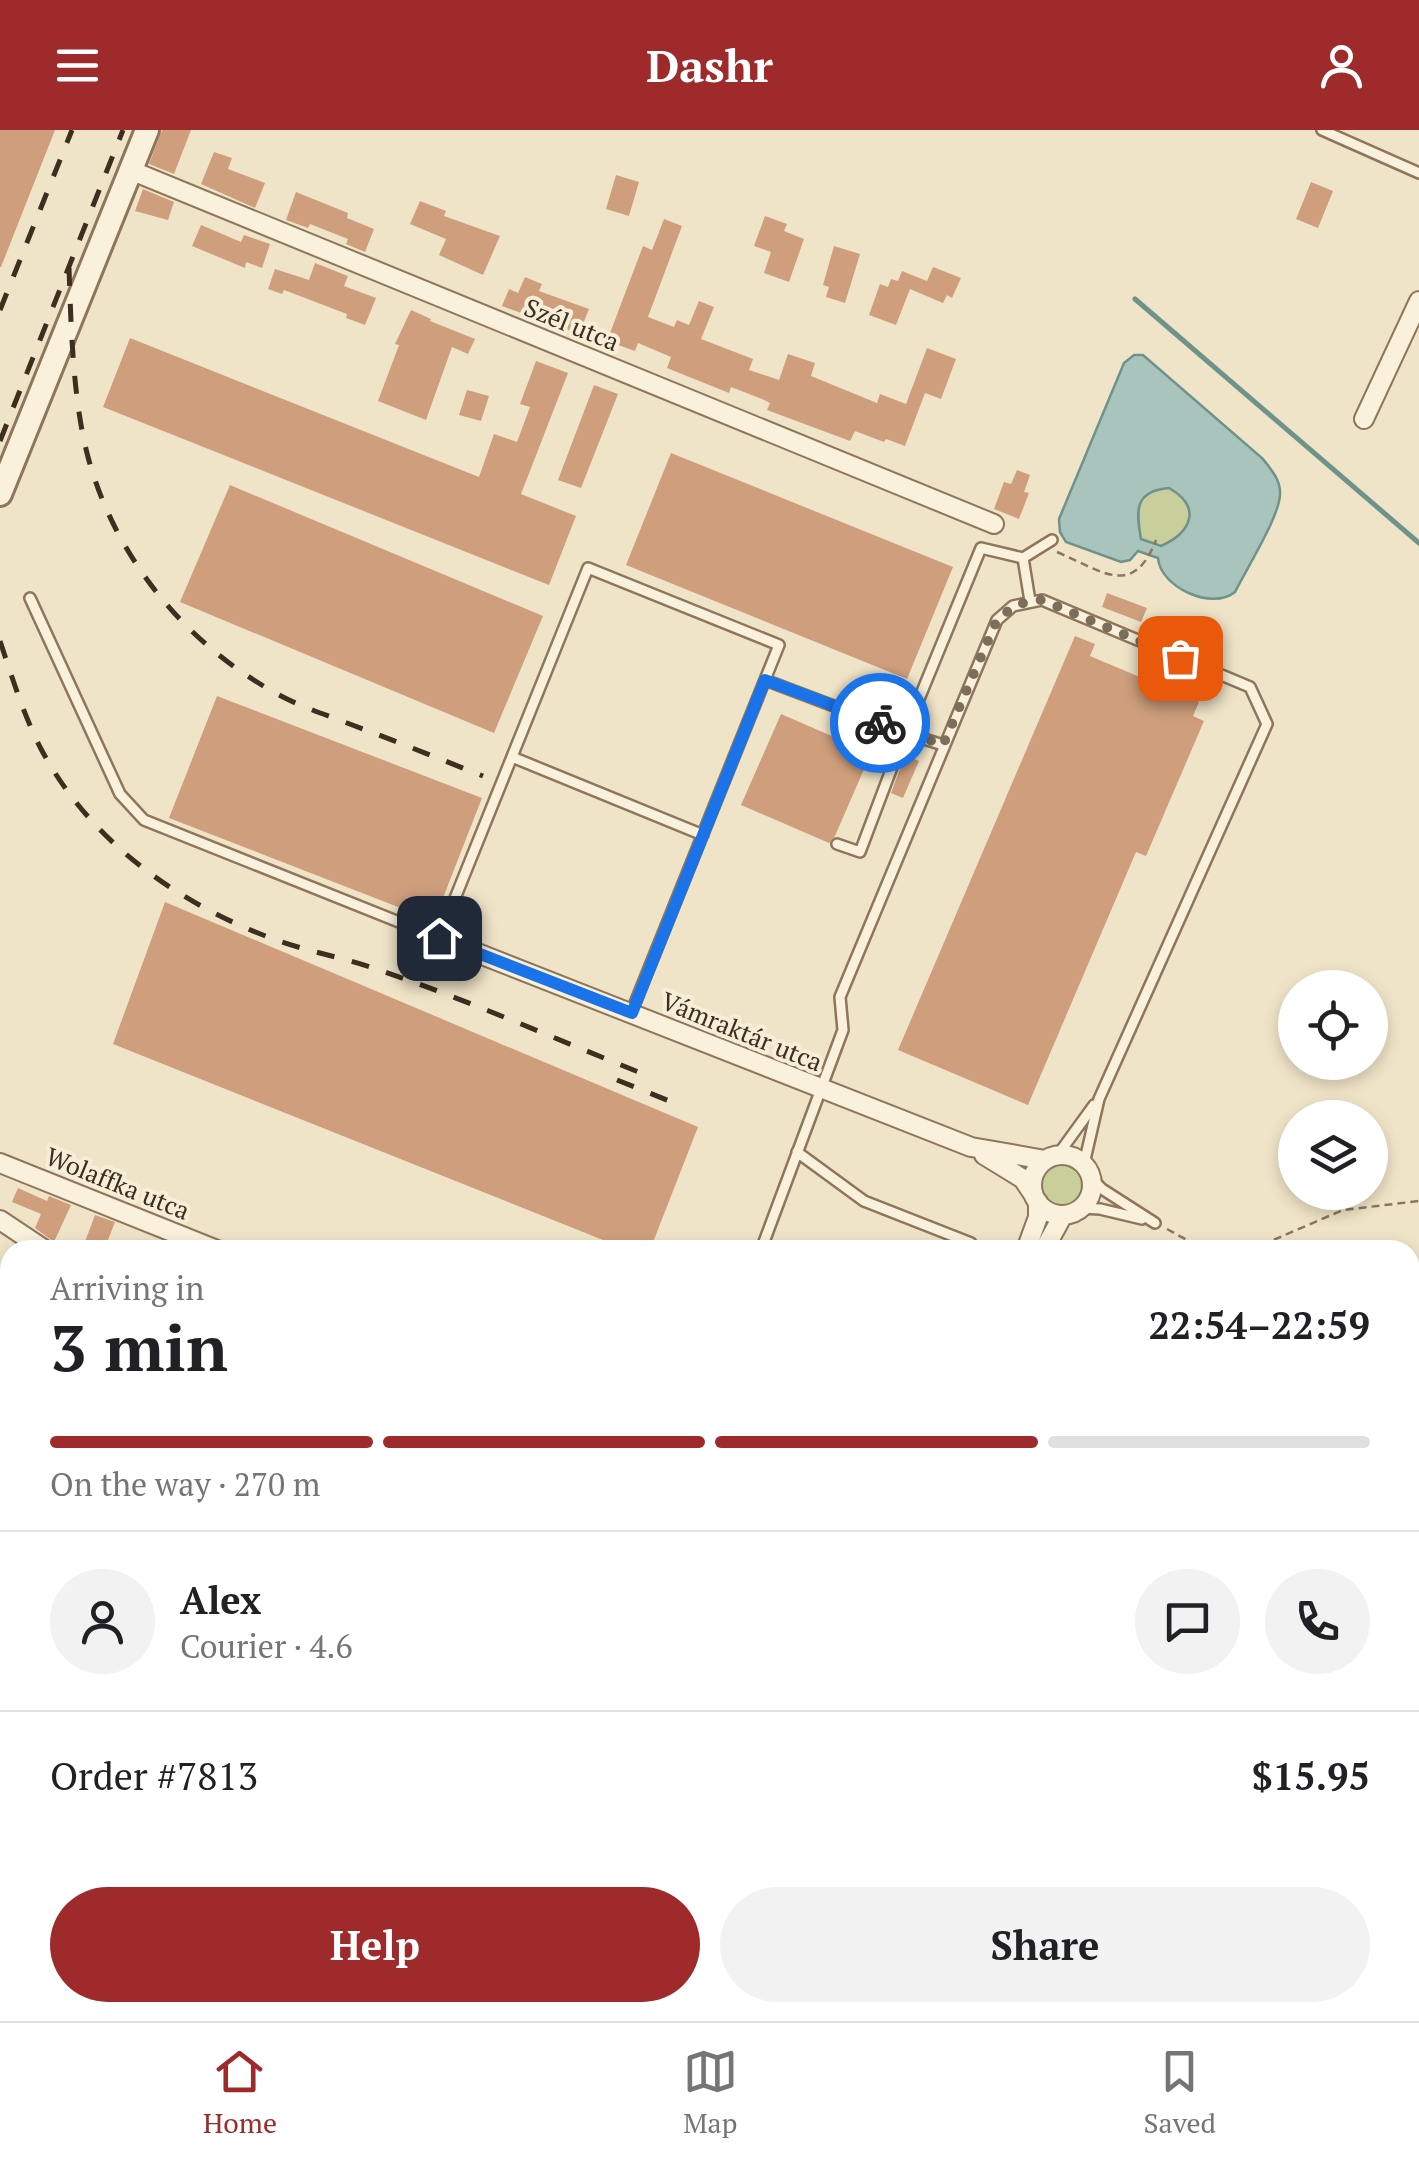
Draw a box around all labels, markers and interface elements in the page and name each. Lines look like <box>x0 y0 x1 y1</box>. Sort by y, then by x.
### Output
text: Dashr <box>646 35 773 95</box>
icon: menu <box>50 38 105 93</box>
icon: person <box>1314 38 1369 93</box>
street label: Szél utca <box>520 290 625 358</box>
pin <box>1138 616 1223 701</box>
icon: bag <box>1153 631 1208 686</box>
courier <box>830 673 930 773</box>
icon: bike <box>853 696 908 751</box>
pin <box>397 896 482 981</box>
icon: home <box>412 911 467 966</box>
map controls <box>1278 970 1388 1210</box>
button: locate <box>1278 970 1388 1080</box>
street label: Vámraktár utca <box>657 984 828 1078</box>
button: layers <box>1278 1100 1388 1210</box>
street label: Wolaffka utca <box>41 1139 195 1227</box>
text: Arriving in <box>50 1267 204 1309</box>
text: 22:54–22:59 <box>1148 1300 1370 1350</box>
text: 3 min <box>50 1303 228 1390</box>
text: On the way · 270 m <box>50 1463 320 1505</box>
button: person <box>50 1569 155 1674</box>
button: chat <box>1135 1569 1240 1674</box>
button: phone <box>1265 1569 1370 1674</box>
text: Alex <box>180 1575 261 1625</box>
text: Courier · 4.6 <box>180 1625 352 1667</box>
text: Order #7813 <box>50 1751 258 1801</box>
text: $15.95 <box>1251 1751 1370 1801</box>
button: Help <box>50 1887 700 2002</box>
button: Share <box>720 1887 1370 2002</box>
tab: Home <box>203 2044 277 2141</box>
tab: Map <box>683 2044 738 2141</box>
tab: Saved <box>1144 2044 1216 2141</box>

